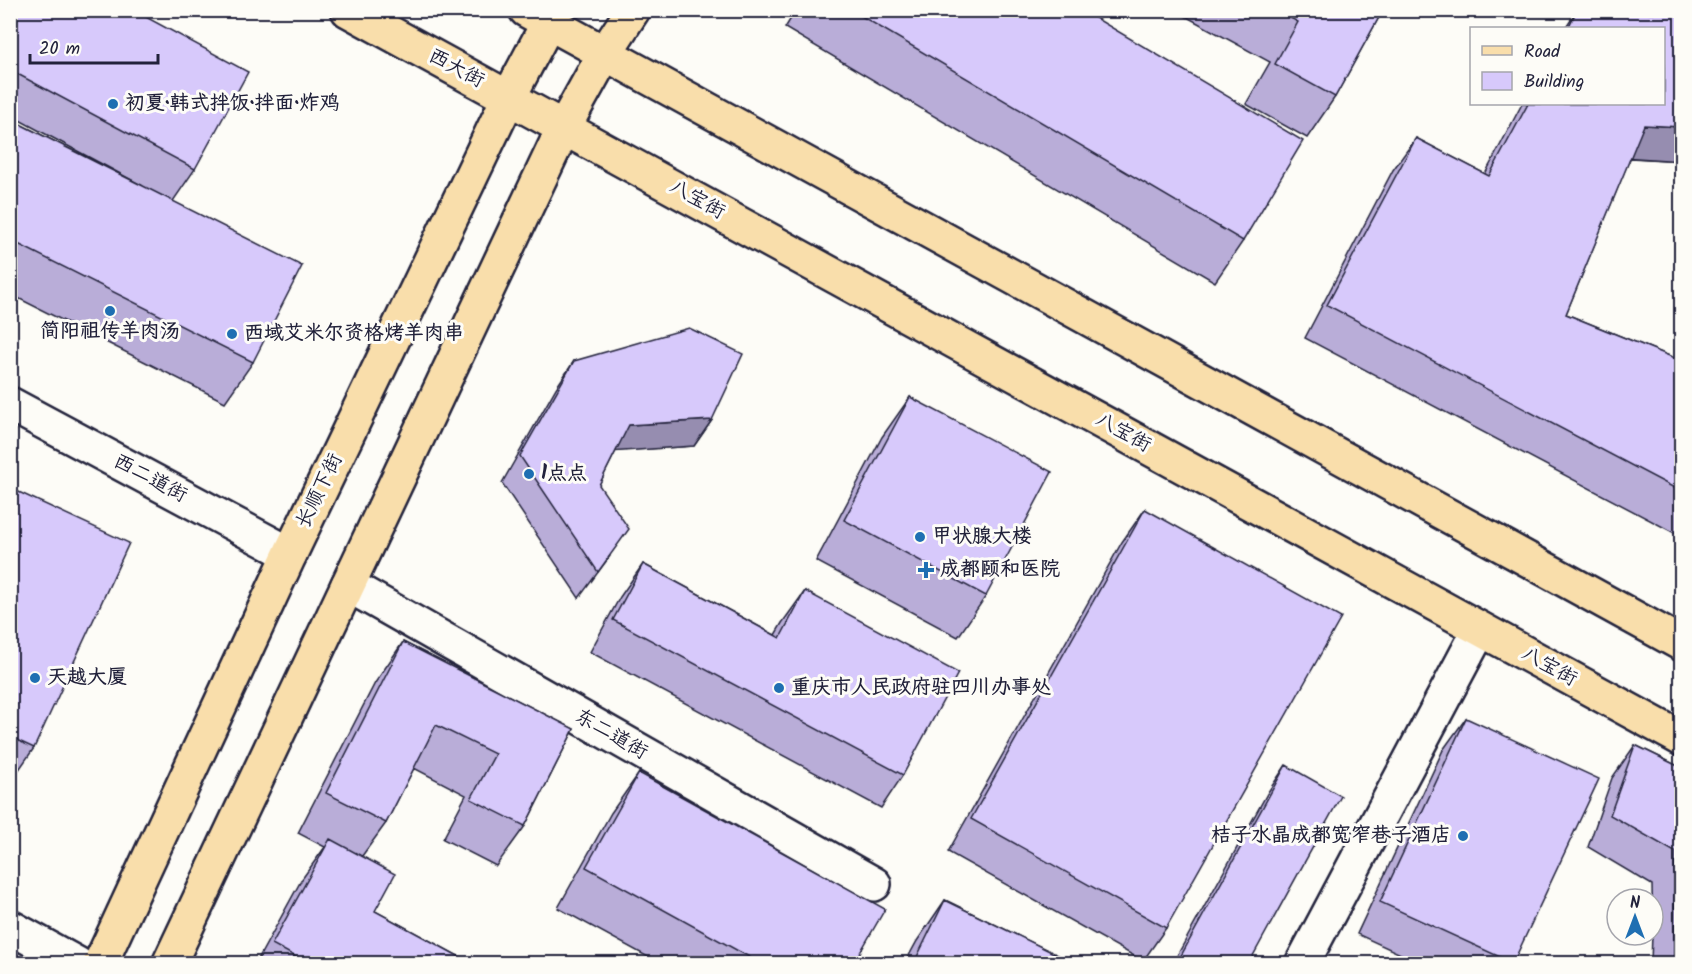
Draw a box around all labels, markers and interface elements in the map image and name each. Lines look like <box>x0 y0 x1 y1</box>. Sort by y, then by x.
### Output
scale bar <box>30 27 158 65</box>
legend <box>1470 27 1665 105</box>
text: 20 m <box>39 35 80 64</box>
text: Road <box>1524 38 1561 67</box>
street label: 西大街 <box>422 41 490 97</box>
text: Building <box>1524 68 1584 97</box>
place label: 初夏·韩式拌饭·拌面·炸鸡 <box>125 88 339 120</box>
marker: 初夏·韩式拌饭·拌面·炸鸡 <box>106 97 120 111</box>
street label: 八宝街 <box>663 171 731 229</box>
marker: 简阳祖传羊肉汤 <box>103 304 117 318</box>
place label: 简阳祖传羊肉汤 <box>40 316 180 348</box>
place label: 西域艾米尔资格烤羊肉串 <box>244 318 464 350</box>
marker: 西域艾米尔资格烤羊肉串 <box>225 327 239 341</box>
street label: 八宝街 <box>1089 404 1157 462</box>
street label: 西二道街 <box>107 446 193 512</box>
street label: 长顺下街 <box>288 448 352 534</box>
place label: 1点点 <box>541 458 587 490</box>
marker: 1点点 <box>522 467 536 481</box>
place label: 甲状腺大楼 <box>932 521 1032 553</box>
marker: 甲状腺大楼 <box>913 530 927 544</box>
place label: 成都颐和医院 <box>940 554 1060 586</box>
marker: 成都颐和医院 <box>917 561 935 579</box>
street label: 八宝街 <box>1515 638 1583 696</box>
place label: 天越大厦 <box>47 662 127 694</box>
marker: 天越大厦 <box>28 671 42 685</box>
place label: 重庆市人民政府驻四川办事处 <box>791 672 1051 704</box>
marker: 重庆市人民政府驻四川办事处 <box>772 681 786 695</box>
street label: 东二道街 <box>568 701 654 769</box>
place label: 桔子水晶成都宽窄巷子酒店 <box>1211 820 1451 852</box>
marker: 桔子水晶成都宽窄巷子酒店 <box>1456 829 1470 843</box>
north arrow <box>1605 887 1665 947</box>
text: N <box>1630 891 1640 916</box>

